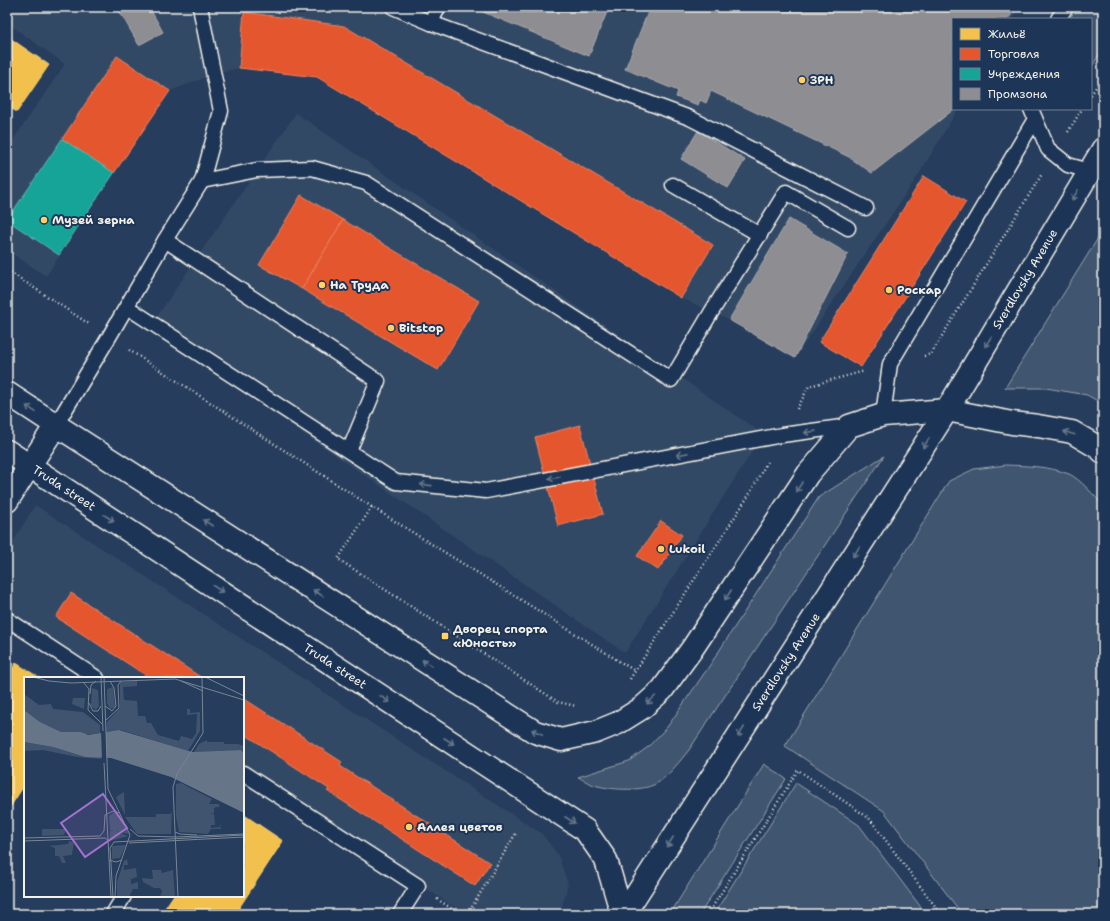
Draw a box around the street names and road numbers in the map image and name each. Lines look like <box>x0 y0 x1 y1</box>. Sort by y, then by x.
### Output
street label: Sverdlovsky Avenue <box>989 226 1061 332</box>
street label: Truda street <box>29 462 99 514</box>
street label: Sverdlovsky Avenue <box>748 610 824 714</box>
street label: Truda street <box>300 640 370 692</box>

